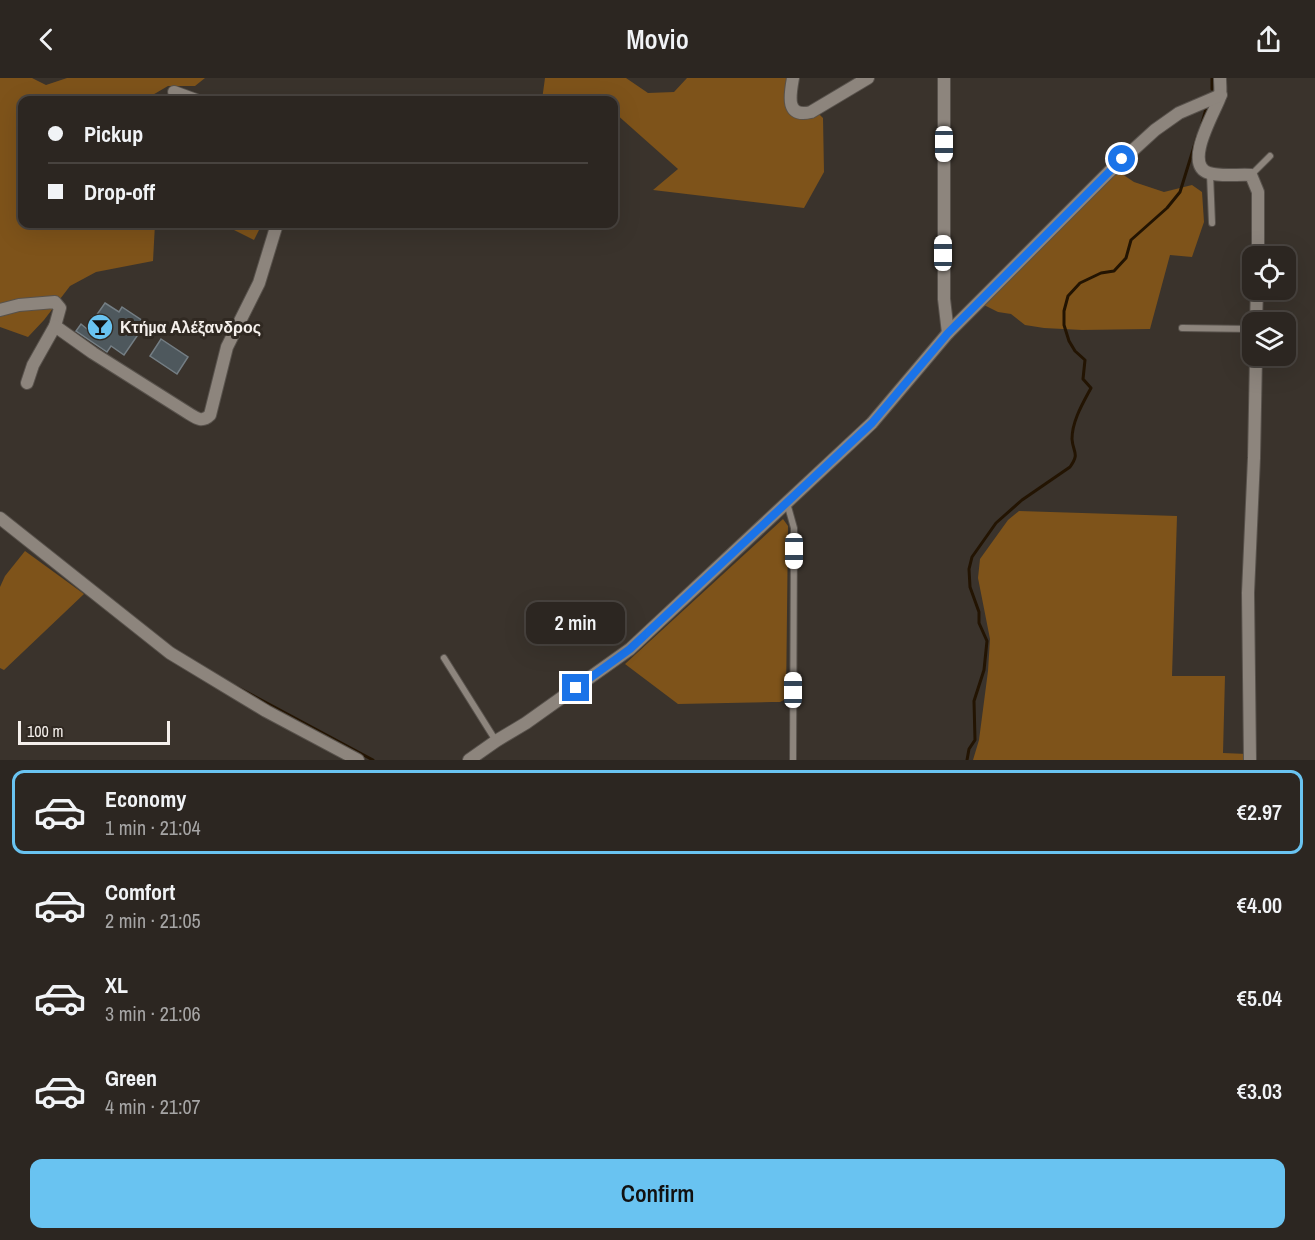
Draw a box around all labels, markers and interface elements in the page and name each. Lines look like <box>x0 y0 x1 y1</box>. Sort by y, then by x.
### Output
text: Movio <box>626 21 689 57</box>
icon: back <box>30 23 63 56</box>
icon: share <box>1252 23 1285 56</box>
text: Pickup <box>84 119 143 149</box>
car <box>935 126 953 162</box>
route start <box>1108 145 1135 172</box>
text: Drop-off <box>84 177 155 207</box>
car <box>934 235 952 271</box>
map controls <box>1242 246 1296 366</box>
button: locate <box>1242 246 1296 300</box>
bar icon: Κτήμα Αλέξανδρος <box>85 312 115 342</box>
button: layers <box>1242 312 1296 366</box>
place label: Κτήμα Αλέξανδρος <box>120 316 261 338</box>
car <box>785 533 803 569</box>
callout: 2 min <box>526 601 626 643</box>
text: 2 min <box>554 609 597 636</box>
car <box>784 672 802 708</box>
route end <box>562 674 589 701</box>
scale bar <box>18 718 170 746</box>
text: 100 m <box>27 720 63 742</box>
text: Economy <box>105 784 186 814</box>
icon: car <box>33 785 87 839</box>
text: €2.97 <box>1237 797 1282 827</box>
text: 1 min · 21:04 <box>105 814 201 841</box>
text: Comfort <box>105 877 175 907</box>
icon: car <box>33 878 87 932</box>
text: €4.00 <box>1237 890 1282 920</box>
text: 2 min · 21:05 <box>105 907 201 934</box>
text: XL <box>105 970 128 1000</box>
icon: car <box>33 971 87 1025</box>
text: €5.04 <box>1237 983 1282 1013</box>
text: 3 min · 21:06 <box>105 1000 201 1027</box>
text: Green <box>105 1063 157 1093</box>
icon: car <box>33 1064 87 1118</box>
text: €3.03 <box>1237 1076 1282 1106</box>
text: 4 min · 21:07 <box>105 1093 201 1120</box>
button: Confirm <box>30 1159 1285 1228</box>

